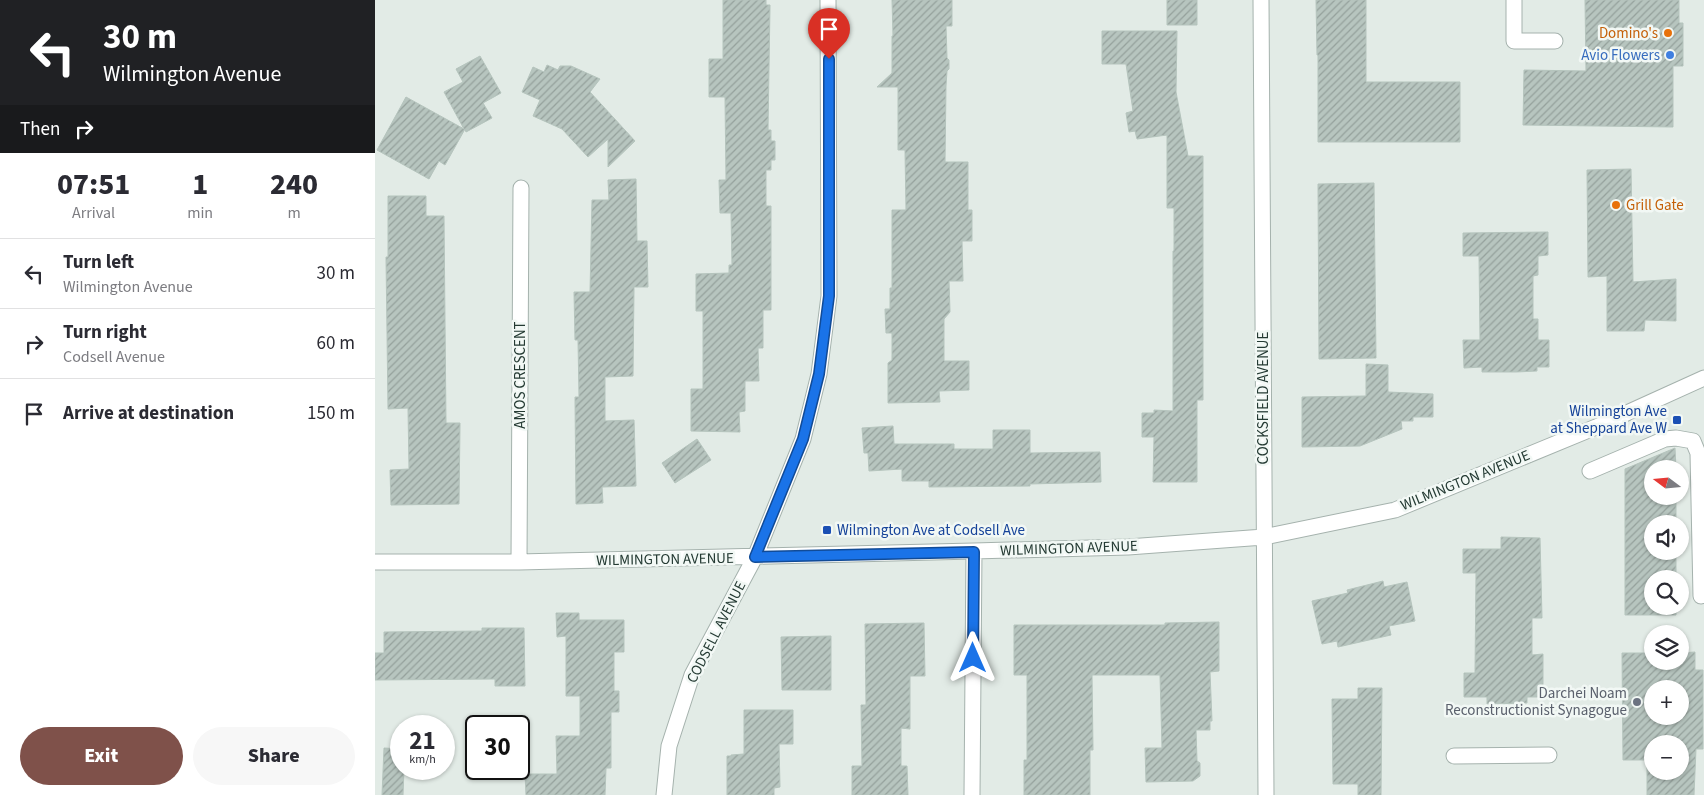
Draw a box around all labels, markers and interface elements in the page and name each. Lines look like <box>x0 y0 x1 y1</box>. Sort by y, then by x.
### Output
pin <box>808 8 850 59</box>
text: 30 m <box>103 12 177 62</box>
icon: arrive <box>815 15 843 43</box>
icon: left <box>20 20 85 85</box>
place label: Domino's <box>1599 23 1658 44</box>
marker: Domino's <box>1662 27 1674 39</box>
place label: Avio Flowers <box>1581 45 1660 66</box>
marker: Avio Flowers <box>1664 49 1676 61</box>
text: Wilmington Avenue <box>103 58 281 90</box>
icon: right <box>70 115 98 143</box>
text: Then <box>20 116 60 143</box>
text: 07:51 <box>57 163 130 206</box>
text: 1 <box>192 163 208 206</box>
text: 240 <box>270 163 318 206</box>
place label: Grill Gate <box>1626 195 1684 216</box>
marker: Grill Gate <box>1610 199 1622 211</box>
text: Arrival <box>72 202 115 224</box>
text: min <box>187 202 213 224</box>
text: m <box>287 202 301 224</box>
text: Turn left <box>63 249 134 276</box>
icon: left <box>20 260 48 288</box>
text: 30 m <box>317 260 355 287</box>
text: Wilmington Avenue <box>63 276 193 298</box>
text: Turn right <box>63 319 147 346</box>
street label: AMOS CRESCENT <box>510 321 531 429</box>
icon: right <box>20 330 48 358</box>
text: 60 m <box>317 330 355 357</box>
street label: COCKSFIELD AVENUE <box>1253 331 1274 464</box>
text: Codsell Avenue <box>63 346 165 368</box>
icon: arrive <box>20 400 48 428</box>
text: Arrive at destination <box>63 400 234 427</box>
text: 150 m <box>307 400 355 427</box>
place label: Wilmington Ave at Sheppard Ave W <box>1550 401 1667 439</box>
marker: Wilmington Ave at Sheppard Ave W <box>1671 414 1683 426</box>
street label: WILMINGTON AVENUE <box>1397 445 1533 516</box>
north arrow <box>1644 460 1689 505</box>
map controls <box>1644 460 1689 780</box>
button: sound <box>1644 515 1689 560</box>
place label: Wilmington Ave at Codsell Ave <box>837 520 1025 541</box>
marker: Wilmington Ave at Codsell Ave <box>821 524 833 536</box>
street label: WILMINGTON AVENUE <box>1000 536 1138 561</box>
street label: WILMINGTON AVENUE <box>596 548 734 571</box>
button: search <box>1644 570 1689 615</box>
street label: CODSELL AVENUE <box>682 578 751 687</box>
button: layers <box>1644 625 1689 670</box>
position arrow <box>946 631 998 683</box>
button: + <box>1644 680 1689 725</box>
place label: Darchei Noam Reconstructionist Synagogue <box>1445 683 1627 721</box>
marker: Darchei Noam Reconstructionist Synagogue <box>1631 696 1643 708</box>
speed limit sign: 30 <box>465 715 530 780</box>
text: 21 <box>409 723 436 759</box>
button: Exit <box>20 727 183 785</box>
button: Share <box>193 727 355 785</box>
button: − <box>1644 735 1689 780</box>
text: km/h <box>409 751 436 768</box>

